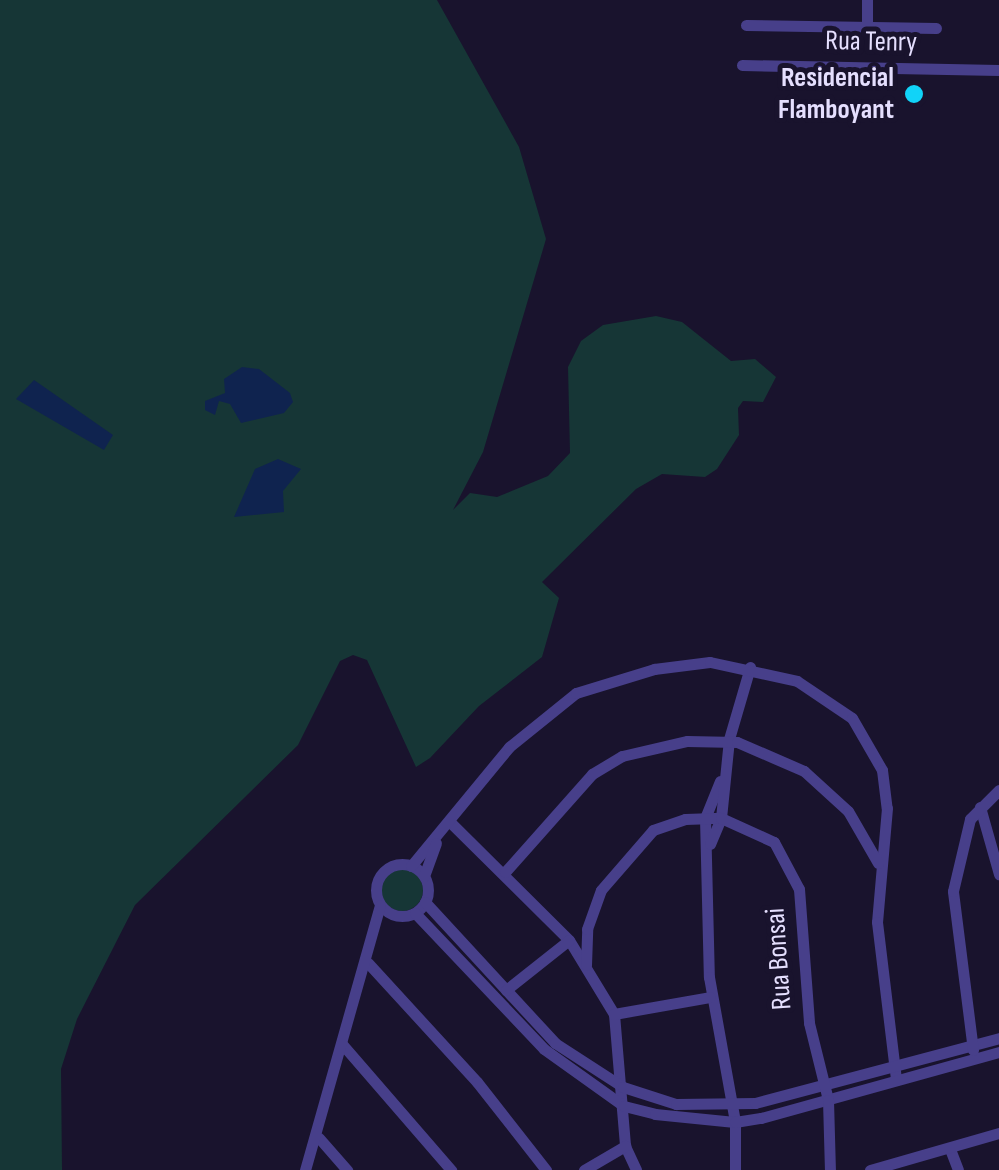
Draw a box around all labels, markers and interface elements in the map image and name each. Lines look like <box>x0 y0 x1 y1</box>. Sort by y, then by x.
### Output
street label: Rua Tenry <box>825 24 917 60</box>
place label: Residencial Flamboyant <box>778 61 894 127</box>
marker: Residencial Flamboyant <box>903 83 925 105</box>
street label: Rua Bonsai <box>759 907 799 1011</box>

